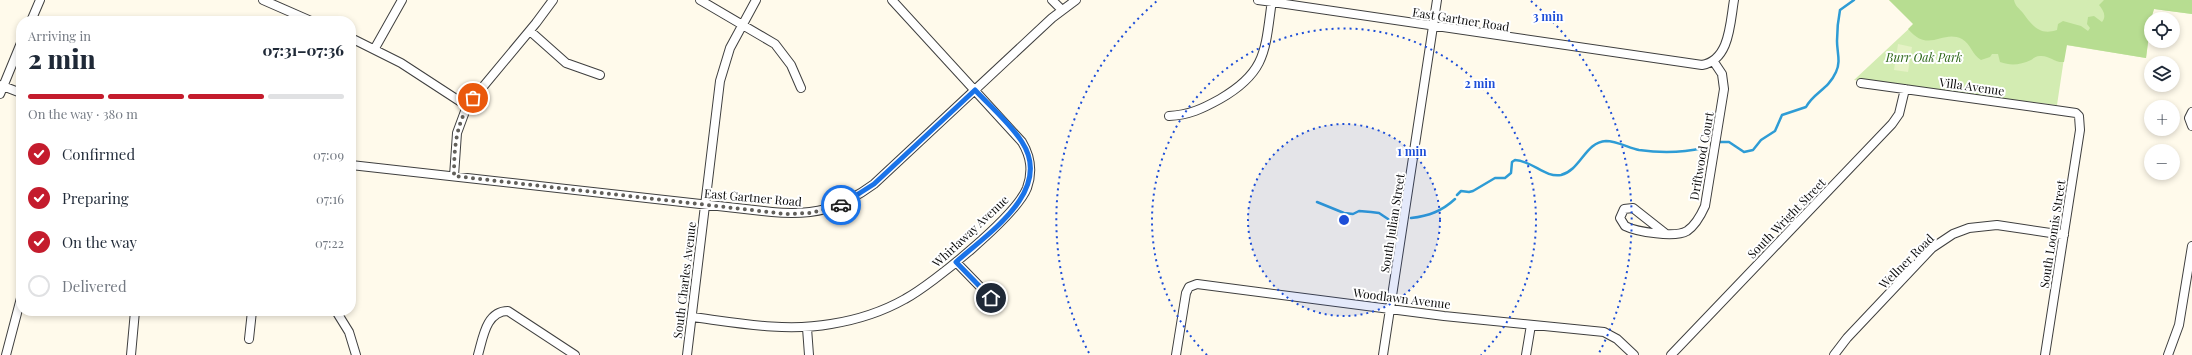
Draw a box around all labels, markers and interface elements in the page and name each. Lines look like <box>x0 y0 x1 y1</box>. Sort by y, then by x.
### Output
street label: East Gartner Road <box>1411 3 1511 35</box>
text: 3 min <box>1533 8 1564 24</box>
map controls <box>2144 12 2180 180</box>
button: locate <box>2144 12 2180 48</box>
text: Arriving in <box>28 27 91 44</box>
text: 07:31–07:36 <box>262 40 344 60</box>
text: 2 min <box>28 41 96 76</box>
park label: Burr Oak Park <box>1885 49 1962 65</box>
button: layers <box>2144 56 2180 92</box>
street label: Villa Avenue <box>1937 73 2006 98</box>
text: 2 min <box>1465 75 1496 91</box>
pin <box>456 81 490 115</box>
icon: bag <box>462 87 484 109</box>
button: + <box>2144 100 2180 136</box>
text: On the way · 380 m <box>28 105 138 122</box>
street label: Driftwood Court <box>1685 110 1717 201</box>
icon: check <box>28 143 50 165</box>
text: 1 min <box>1397 143 1427 159</box>
text: Confirmed <box>62 144 135 164</box>
button: − <box>2144 144 2180 180</box>
text: 07:09 <box>313 146 344 163</box>
street label: South Julian Street <box>1376 171 1408 274</box>
street label: South Wright Street <box>1744 174 1829 262</box>
street label: South Loomis Street <box>2036 178 2069 289</box>
street label: East Gartner Road <box>703 185 803 209</box>
courier <box>821 185 861 225</box>
icon: check <box>28 187 50 209</box>
text: Preparing <box>62 188 129 208</box>
text: 07:16 <box>316 190 344 207</box>
street label: Whirlaway Avenue <box>928 191 1012 271</box>
icon: car <box>830 194 852 216</box>
centre of rings <box>1337 213 1351 227</box>
street label: South Charles Avenue <box>669 221 699 339</box>
street label: Wellner Road <box>1874 230 1937 293</box>
icon: check <box>28 231 50 253</box>
text: On the way <box>62 232 137 252</box>
text: 07:22 <box>315 234 344 251</box>
text: Delivered <box>62 276 127 296</box>
pin <box>974 281 1008 315</box>
street label: Woodlawn Avenue <box>1351 284 1452 312</box>
icon: home <box>980 287 1002 309</box>

